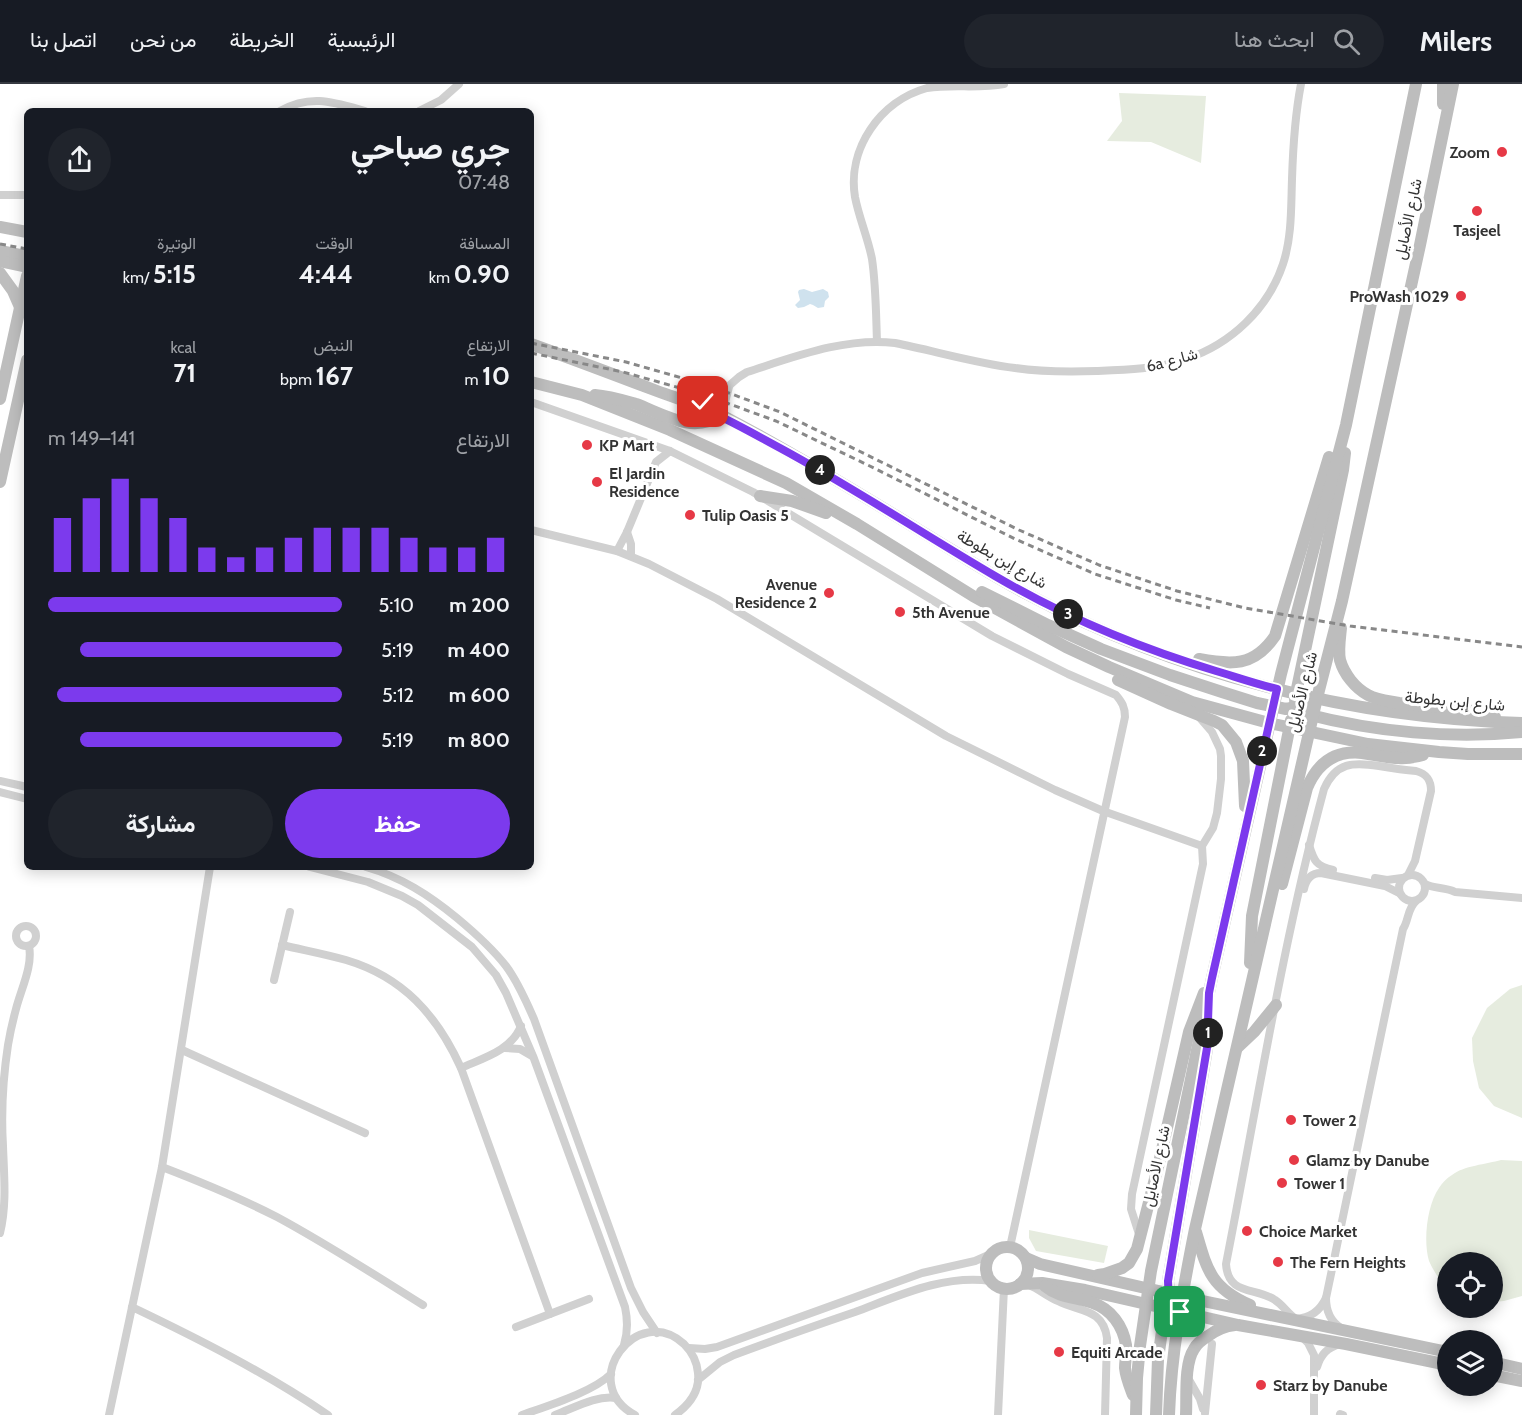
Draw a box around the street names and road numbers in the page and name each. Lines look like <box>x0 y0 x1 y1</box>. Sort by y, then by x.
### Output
street label: شارع الأصايل <box>1390 177 1428 262</box>
street label: 6a شارع <box>1144 344 1200 378</box>
street label: شارع إبن بطوطة <box>953 526 1050 594</box>
street label: شارع الأصايل <box>1283 650 1323 735</box>
street label: شارع إبن بطوطة <box>1404 687 1506 717</box>
street label: شارع الأصايل <box>1138 1124 1176 1209</box>

